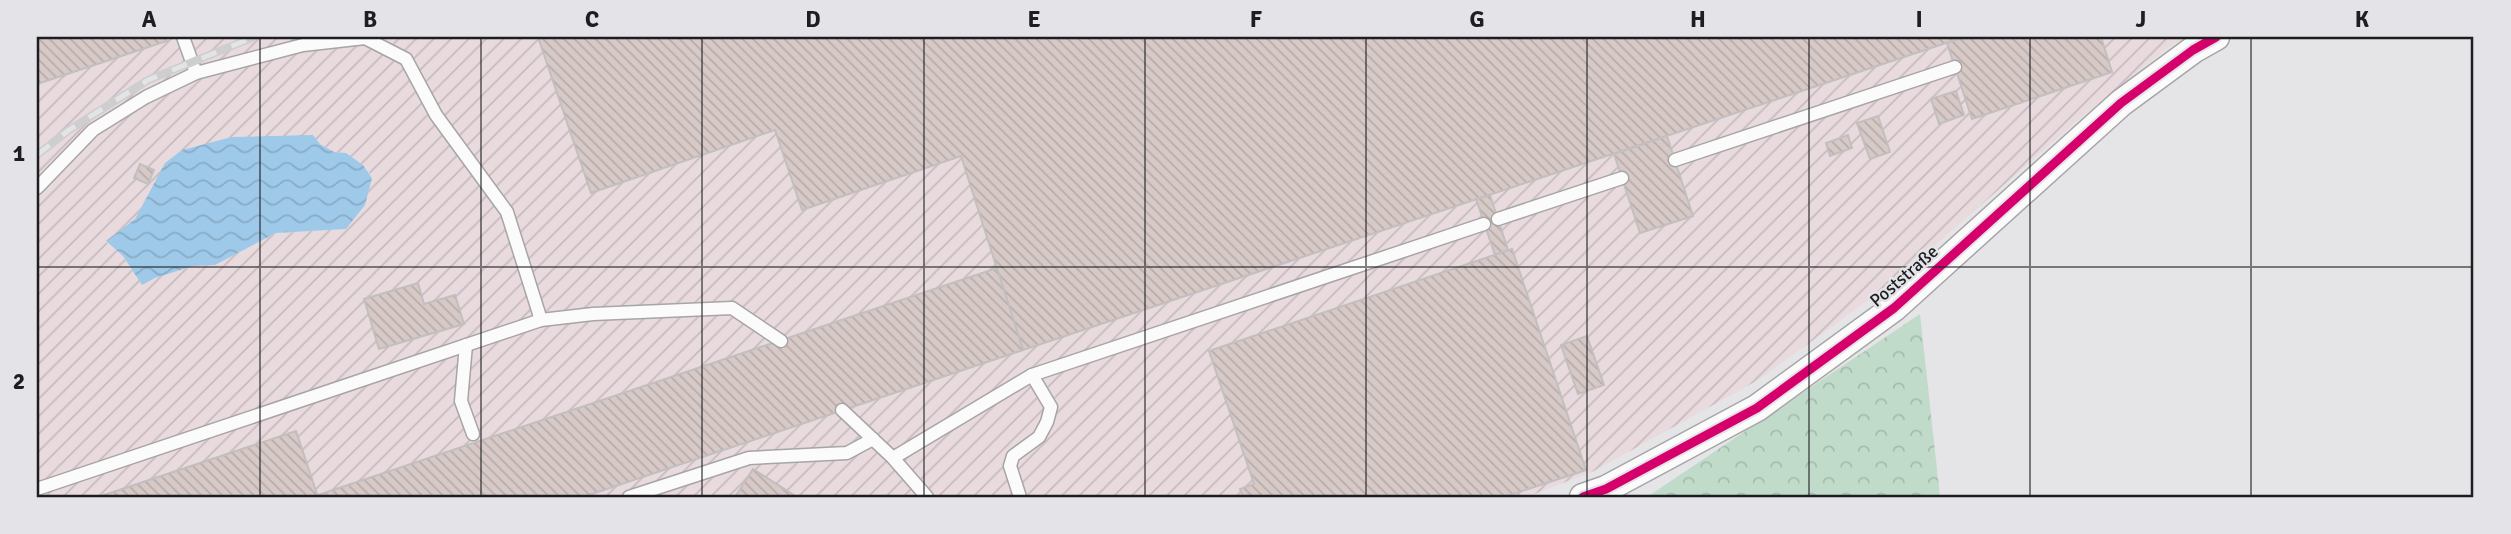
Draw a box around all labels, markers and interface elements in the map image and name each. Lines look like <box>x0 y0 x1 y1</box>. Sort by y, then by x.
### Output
text: A <box>142 5 157 34</box>
text: B <box>363 5 377 34</box>
text: C <box>585 5 599 34</box>
text: D <box>805 5 821 34</box>
text: E <box>1027 5 1041 34</box>
text: F <box>1250 5 1262 34</box>
text: G <box>1469 5 1485 34</box>
text: H <box>1690 5 1706 34</box>
text: I <box>1915 5 1923 34</box>
text: J <box>2136 5 2146 34</box>
text: K <box>2355 5 2370 34</box>
text: 1 <box>13 139 25 168</box>
street label: Poststraße <box>1865 240 1943 312</box>
text: 2 <box>13 367 25 396</box>

